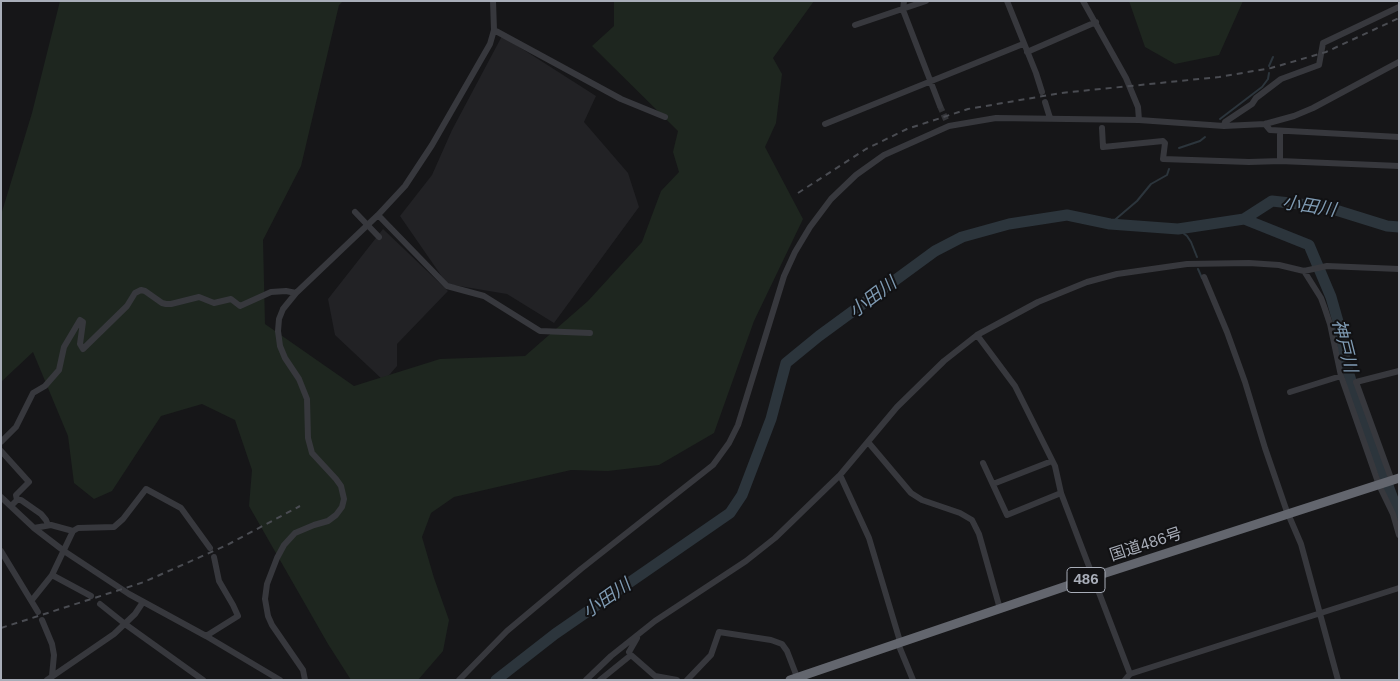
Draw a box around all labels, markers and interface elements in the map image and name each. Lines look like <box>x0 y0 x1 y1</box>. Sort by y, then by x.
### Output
water label: 小田川 <box>1281 192 1337 222</box>
water label: 小田川 <box>845 273 901 323</box>
water label: 神戸川 <box>1327 317 1361 375</box>
street label: 国道486号 <box>1108 524 1184 566</box>
road number: 486 <box>1067 568 1105 592</box>
water label: 小田川 <box>579 575 635 623</box>

